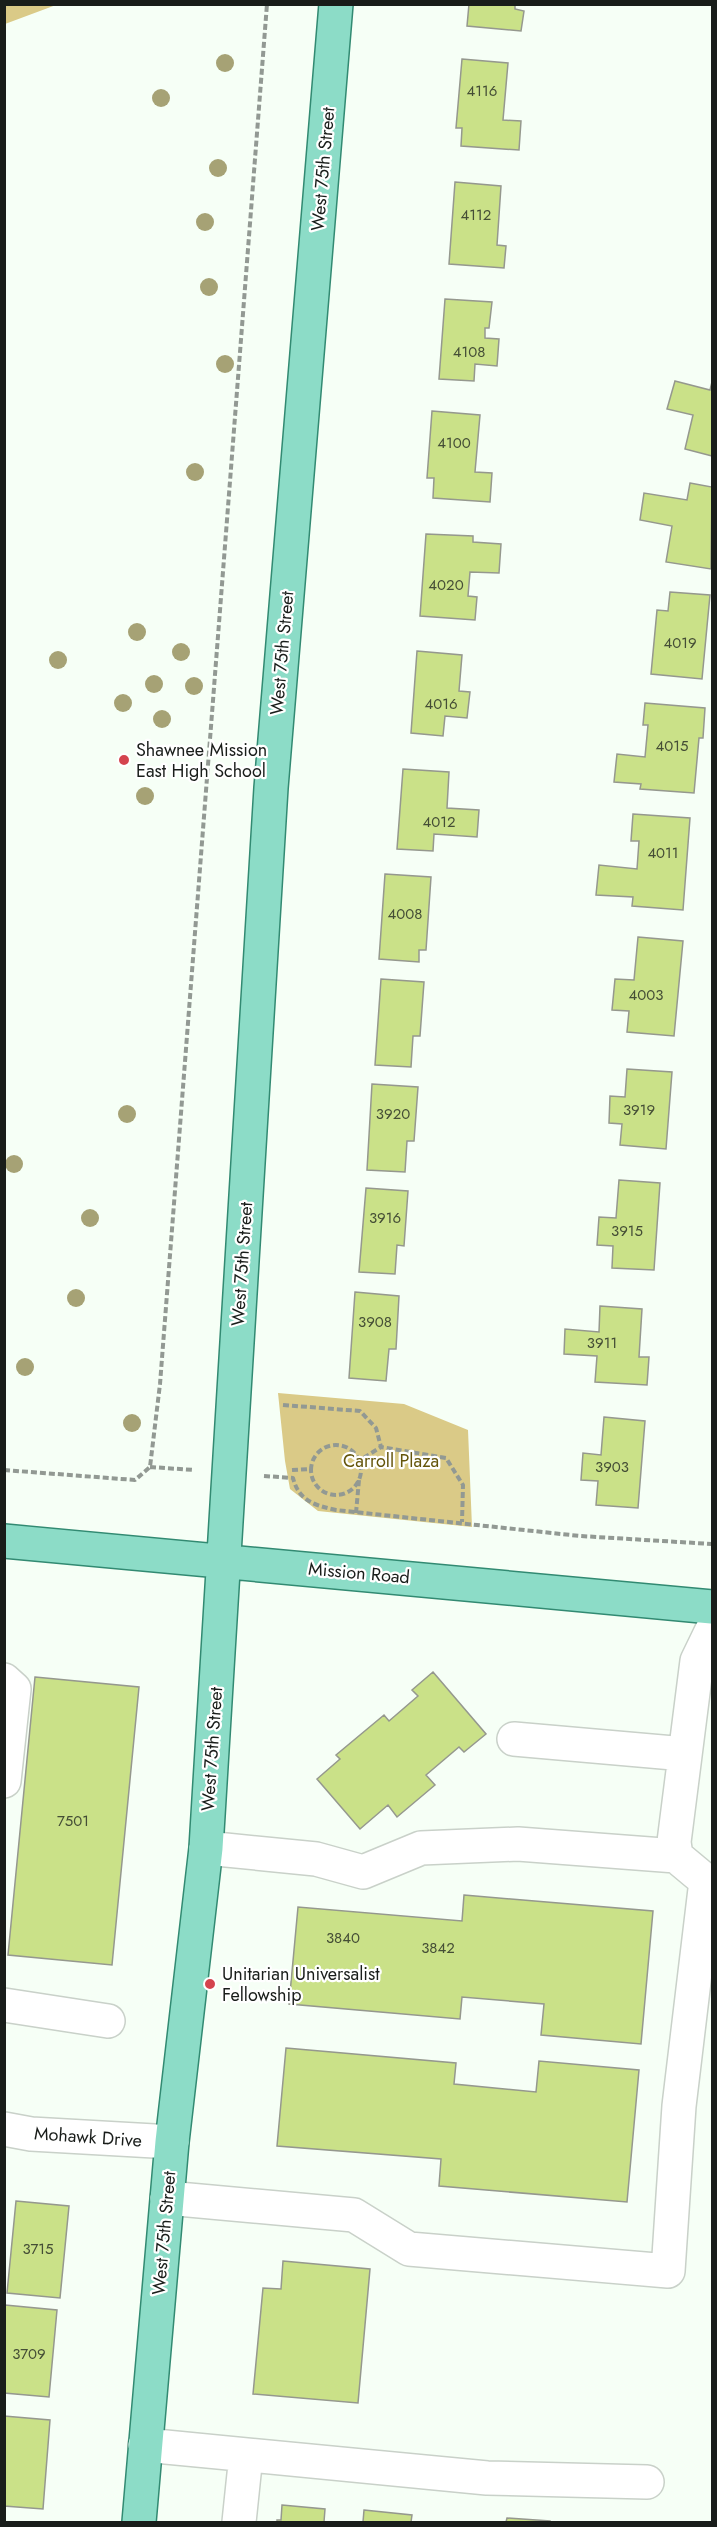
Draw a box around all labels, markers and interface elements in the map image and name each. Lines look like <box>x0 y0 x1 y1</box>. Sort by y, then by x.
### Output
house number: 4116 <box>467 80 497 102</box>
street label: West 75th Street <box>305 105 341 232</box>
house number: 4112 <box>461 204 491 226</box>
house number: 4108 <box>453 341 485 363</box>
house number: 4100 <box>437 432 471 454</box>
house number: 4020 <box>428 574 464 596</box>
street label: West 75th Street <box>264 589 300 716</box>
house number: 4019 <box>663 632 697 654</box>
house number: 4016 <box>424 693 458 715</box>
house number: 4015 <box>656 735 688 757</box>
place label: Shawnee Mission East High School <box>136 737 267 784</box>
marker: Shawnee Mission East High School <box>117 753 131 767</box>
house number: 4012 <box>422 811 456 833</box>
house number: 4011 <box>647 842 679 864</box>
house number: 4008 <box>388 903 422 925</box>
house number: 4003 <box>629 984 663 1006</box>
house number: 3919 <box>623 1099 655 1121</box>
house number: 3920 <box>376 1103 410 1125</box>
street label: West 75th Street <box>225 1200 259 1327</box>
house number: 3916 <box>369 1207 401 1229</box>
house number: 3915 <box>611 1220 643 1242</box>
house number: 3908 <box>358 1311 392 1333</box>
house number: 3911 <box>587 1332 617 1354</box>
park label: Carroll Plaza <box>343 1448 439 1474</box>
house number: 3903 <box>595 1456 629 1478</box>
street label: Mission Road <box>307 1556 411 1590</box>
street label: West 75th Street <box>195 1685 229 1812</box>
house number: 7501 <box>57 1810 89 1832</box>
house number: 3840 <box>326 1927 360 1949</box>
house number: 3842 <box>421 1937 455 1959</box>
place label: Unitarian Universalist Fellowship <box>222 1961 380 2008</box>
marker: Unitarian Universalist Fellowship <box>203 1977 217 1991</box>
street label: Mohawk Drive <box>33 2120 143 2154</box>
street label: West 75th Street <box>146 2169 182 2296</box>
house number: 3715 <box>22 2238 54 2260</box>
house number: 3709 <box>12 2343 46 2365</box>

